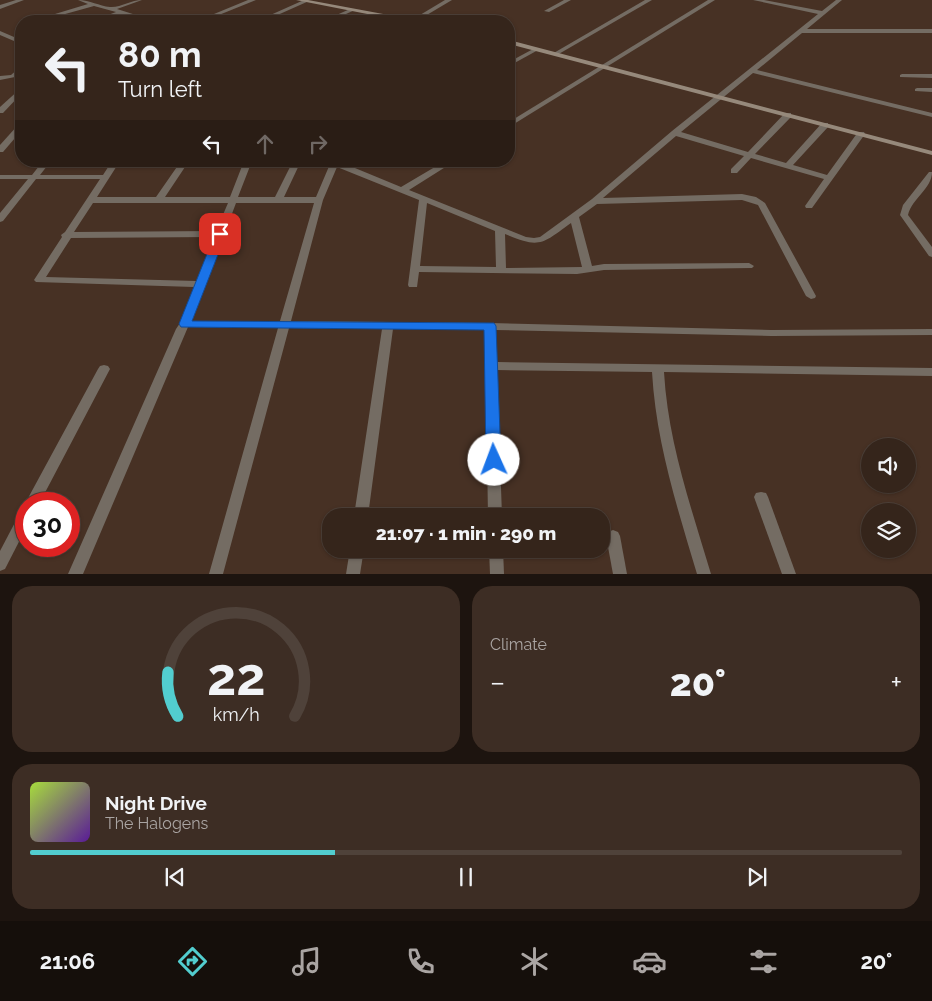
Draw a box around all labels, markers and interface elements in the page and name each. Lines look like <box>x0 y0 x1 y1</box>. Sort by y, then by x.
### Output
text: 80 m <box>118 34 202 75</box>
icon: left <box>35 35 100 100</box>
text: Turn left <box>118 76 202 102</box>
icon: left <box>198 130 226 158</box>
icon: ahead <box>251 130 279 158</box>
icon: right <box>304 130 332 158</box>
pin <box>199 213 241 255</box>
icon: arrive <box>206 220 234 248</box>
position arrow <box>467 433 519 485</box>
map controls <box>861 438 916 558</box>
button: sound <box>861 438 916 493</box>
speed limit sign: 30 <box>15 492 80 557</box>
button: layers <box>861 503 916 558</box>
text: 21:07 · 1 min · 290 m <box>376 522 556 544</box>
text: Climate <box>490 635 547 654</box>
text: 22 <box>207 646 265 707</box>
text: 20° <box>670 660 726 705</box>
text: − <box>490 666 505 699</box>
text: + <box>890 666 902 699</box>
text: km/h <box>212 704 260 725</box>
text: Night Drive <box>105 792 207 814</box>
text: The Halogens <box>105 814 208 833</box>
icon: previous <box>161 863 189 891</box>
icon: pause <box>452 863 480 891</box>
icon: next <box>743 863 771 891</box>
icon: directions <box>175 944 210 979</box>
icon: music <box>289 944 324 979</box>
icon: phone <box>403 944 438 979</box>
icon: climate <box>517 944 552 979</box>
icon: car <box>632 944 667 979</box>
icon: filters <box>746 944 781 979</box>
text: 21:06 <box>40 948 95 974</box>
text: 20° <box>860 948 892 974</box>

